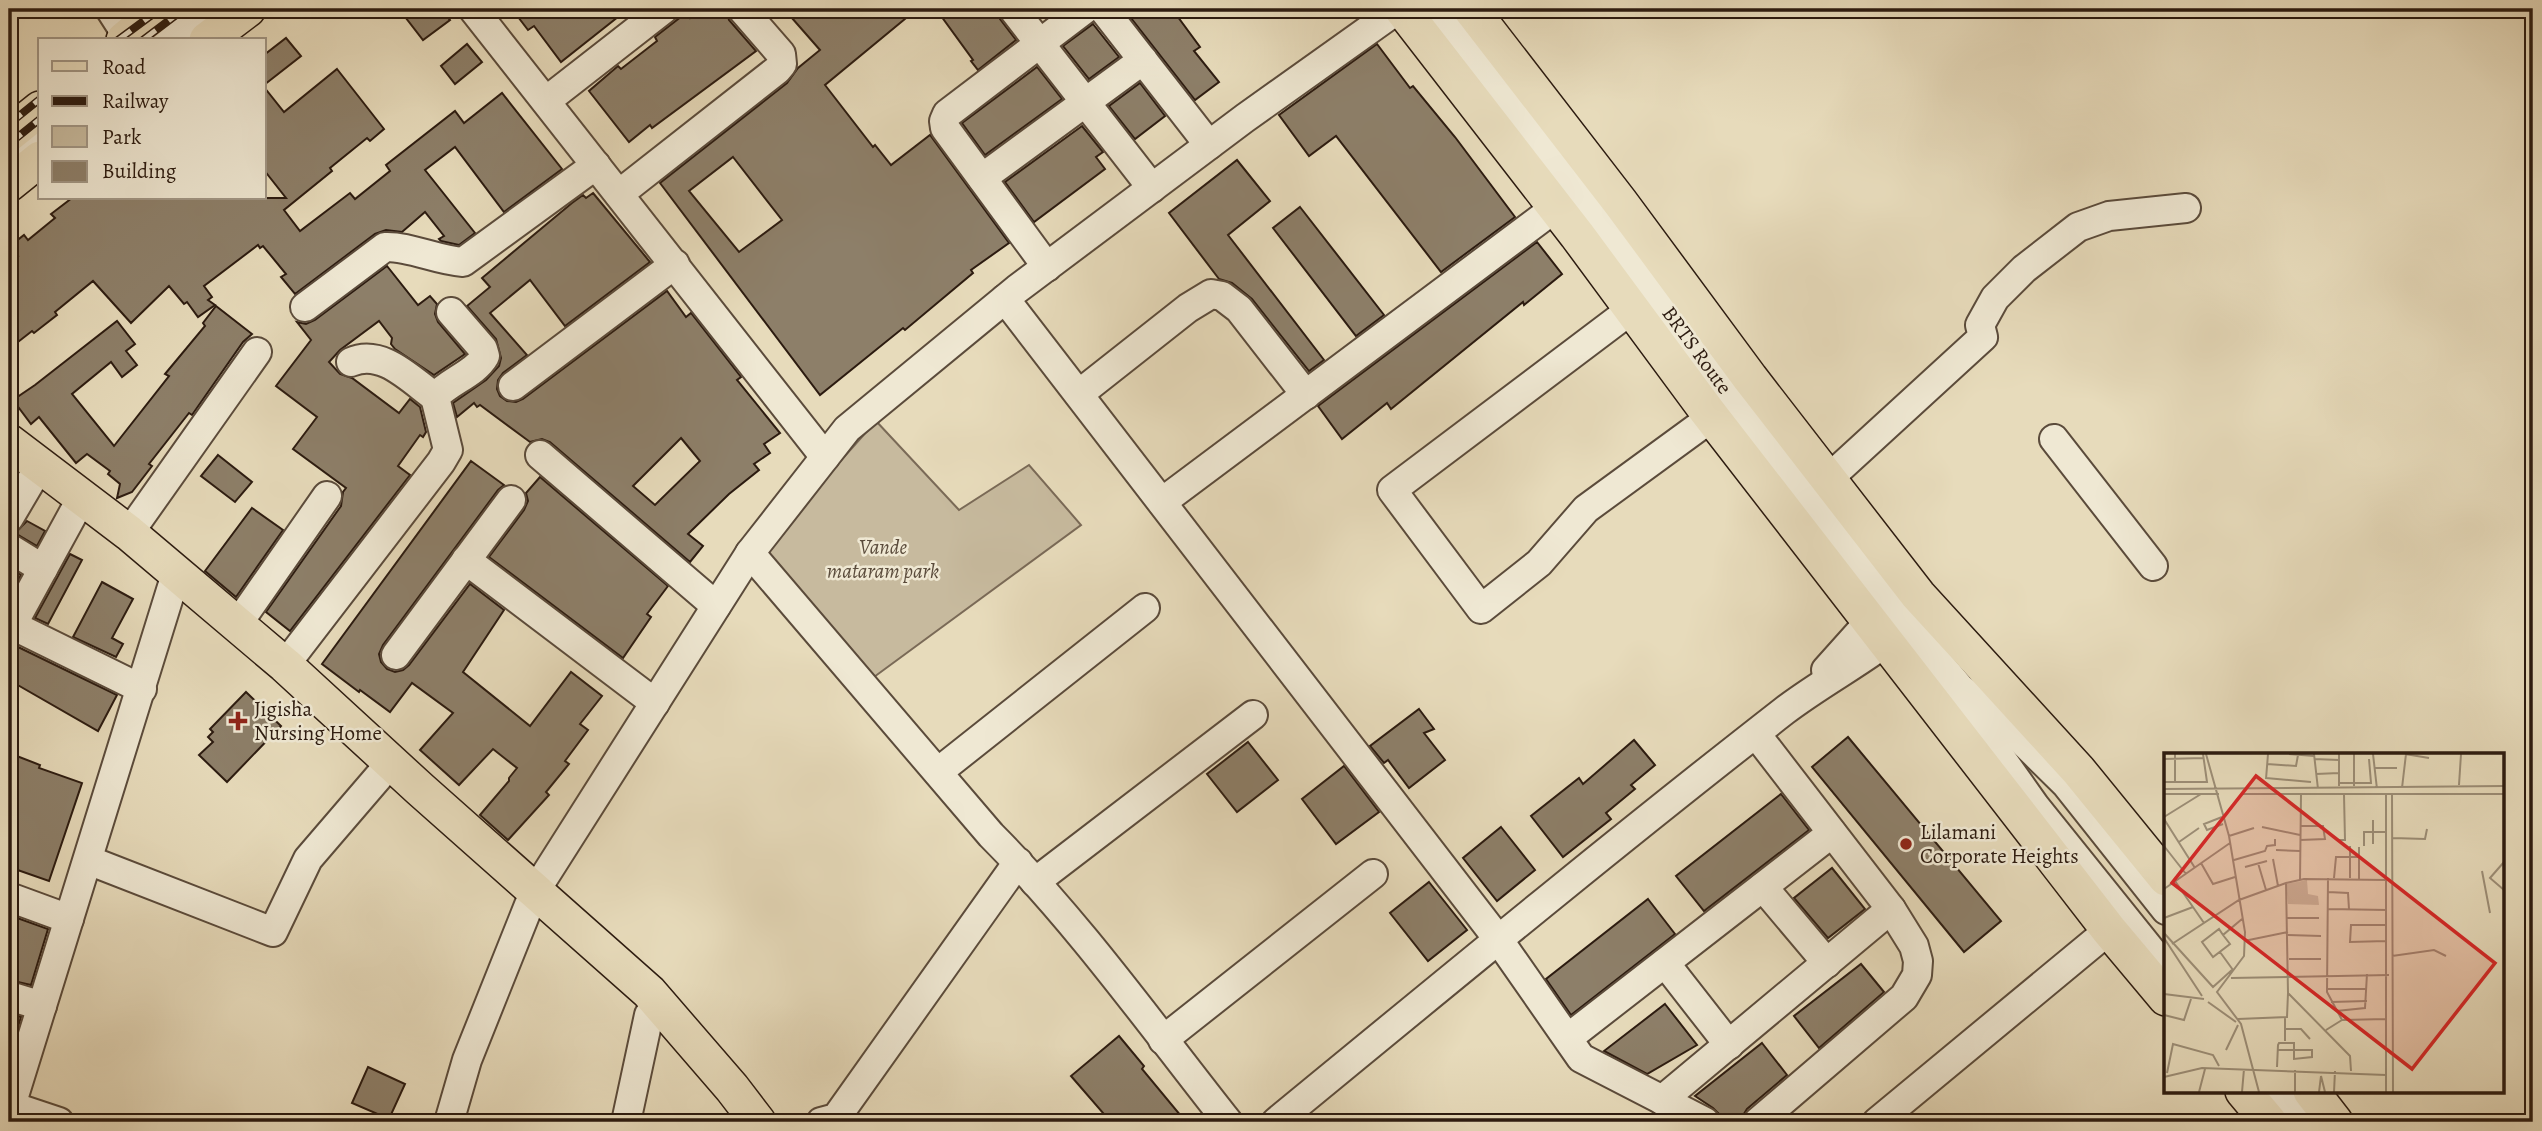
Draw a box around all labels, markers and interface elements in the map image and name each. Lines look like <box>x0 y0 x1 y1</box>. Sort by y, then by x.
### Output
legend <box>38 38 266 200</box>
text: Road <box>102 53 146 81</box>
text: Railway <box>102 87 169 115</box>
text: Park <box>102 123 142 151</box>
text: Building <box>102 157 177 185</box>
street label: BRTS Route <box>1656 300 1738 400</box>
park label: Vande mataram park <box>827 533 939 585</box>
place label: Jigisha Nursing Home <box>254 695 382 747</box>
marker: Jigisha Nursing Home <box>228 711 248 731</box>
inset map <box>2164 753 2504 1092</box>
place label: Lilamani Corporate Heights <box>1920 818 2079 870</box>
marker: Lilamani Corporate Heights <box>1898 836 1914 852</box>

